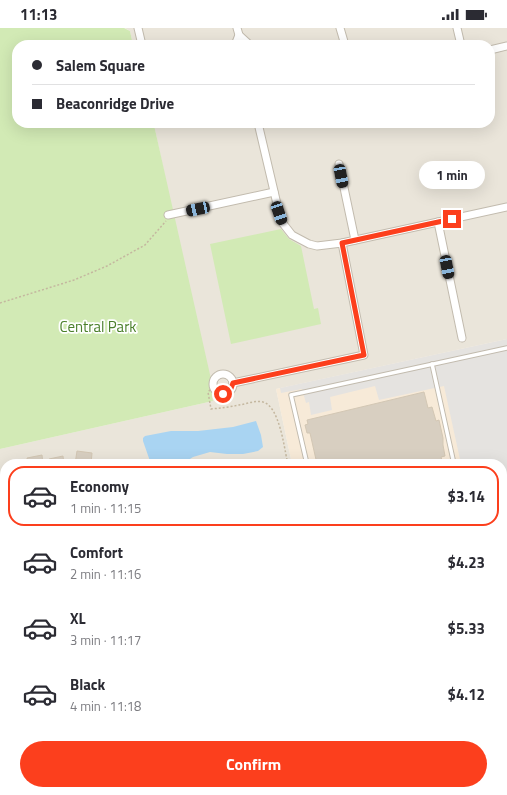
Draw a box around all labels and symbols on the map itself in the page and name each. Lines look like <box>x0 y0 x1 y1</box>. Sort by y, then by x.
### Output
callout: 1 min <box>419 161 485 189</box>
car <box>333 163 349 189</box>
car <box>269 200 289 226</box>
car <box>185 201 211 217</box>
route end <box>443 210 461 228</box>
car <box>439 254 455 280</box>
park label: Central Park <box>59 315 137 338</box>
route start <box>214 385 232 403</box>

